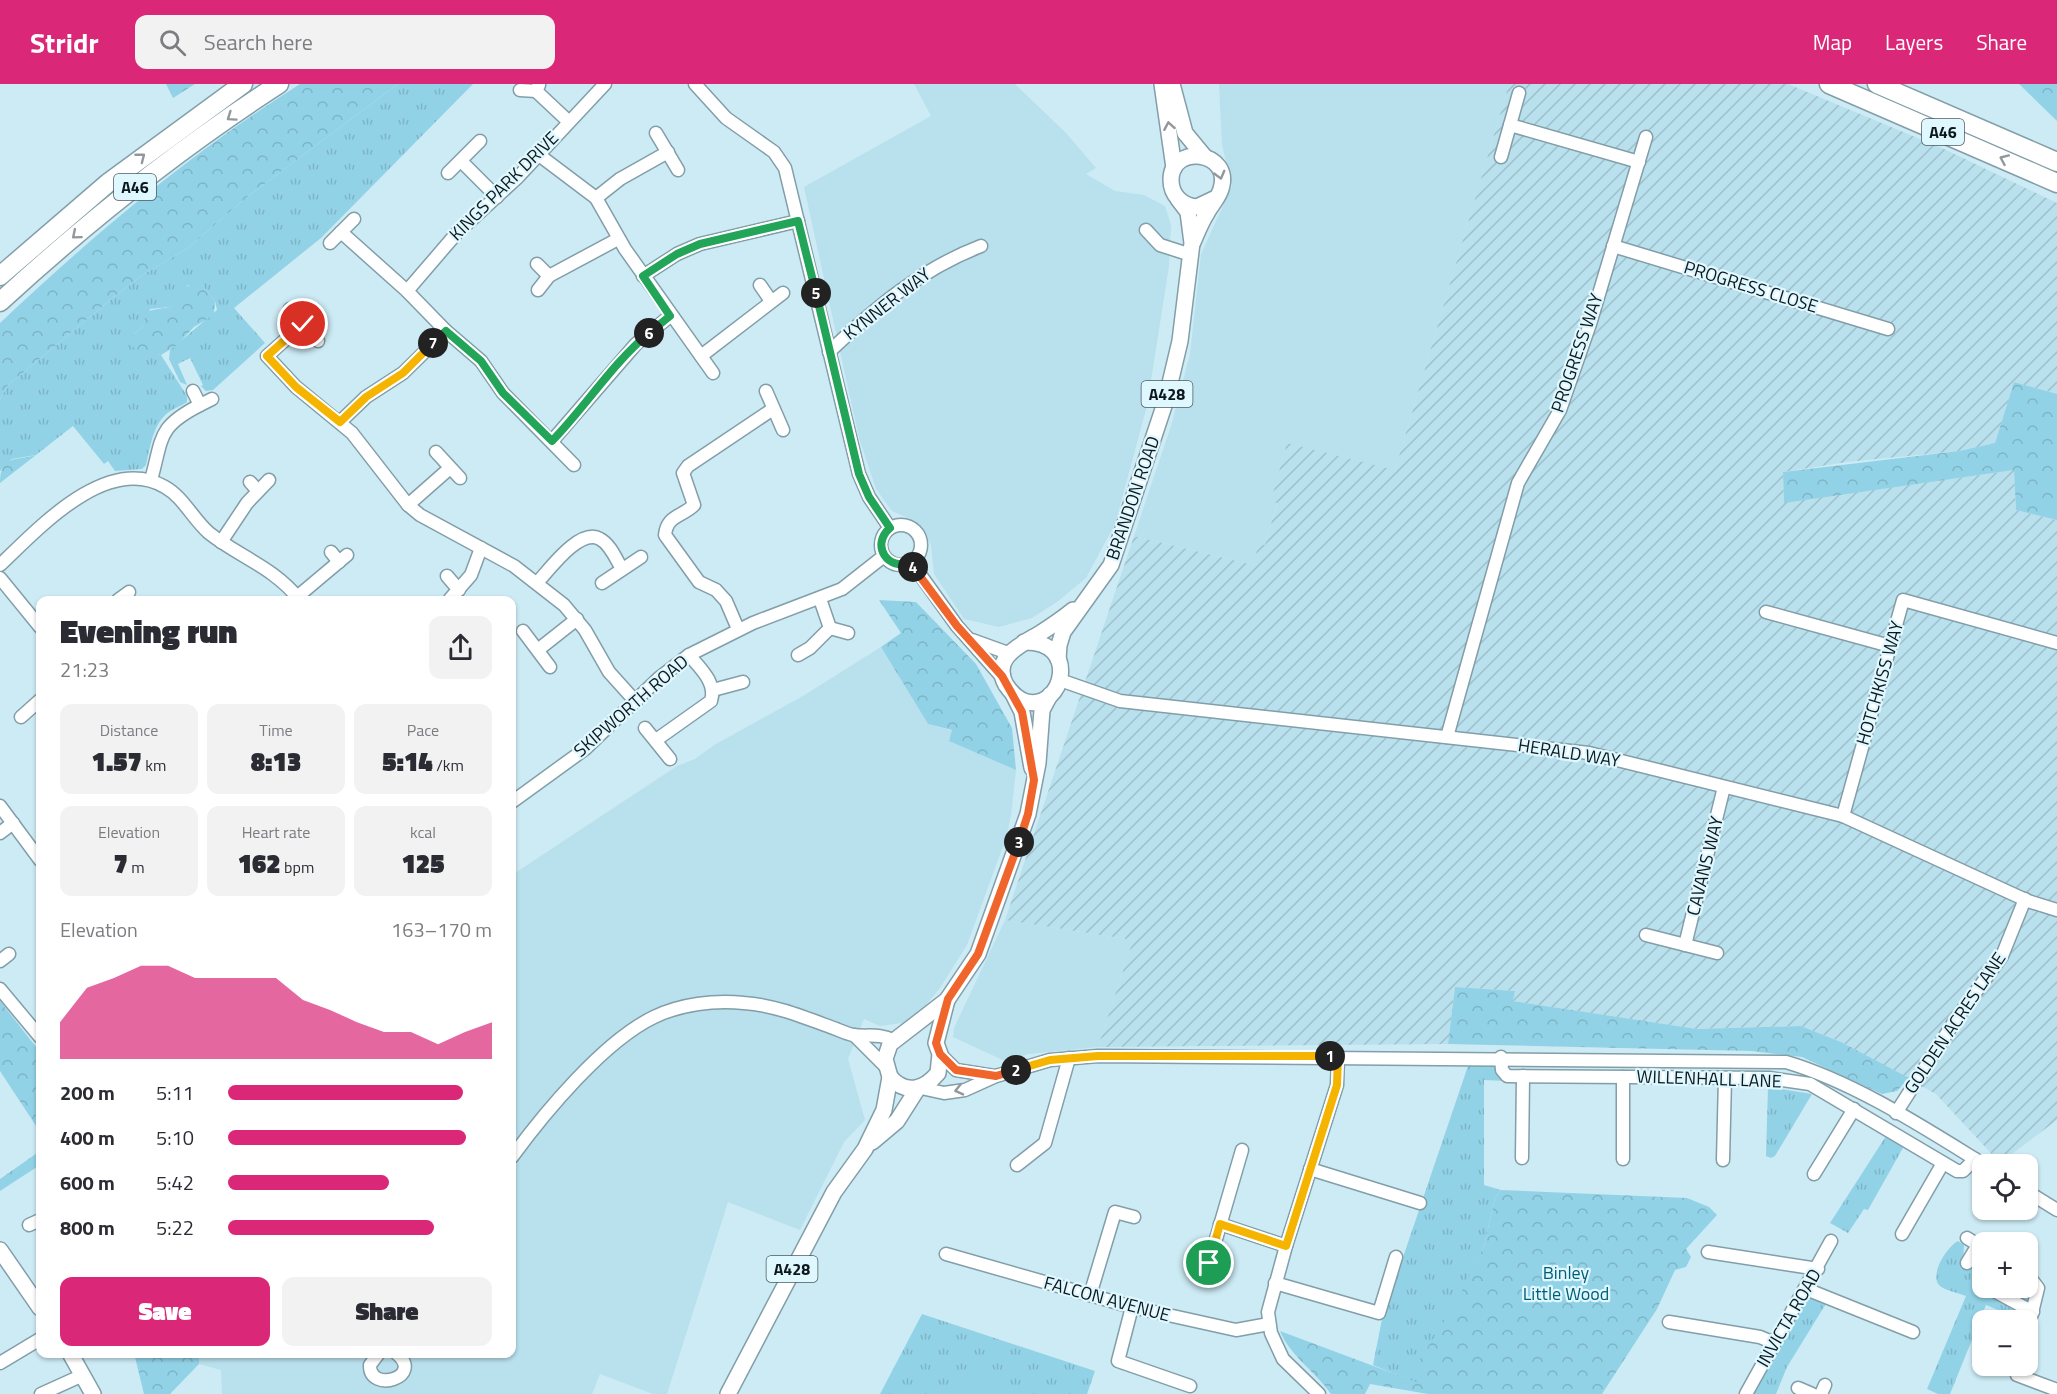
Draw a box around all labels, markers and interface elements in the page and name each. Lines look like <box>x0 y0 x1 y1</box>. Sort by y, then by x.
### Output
search box <box>135 15 555 69</box>
text: Stridr <box>30 21 99 64</box>
text: Search here <box>204 25 313 59</box>
icon: search <box>156 26 189 59</box>
text: Map <box>1813 26 1852 58</box>
text: Layers <box>1885 26 1943 58</box>
text: Share <box>1976 26 2027 58</box>
one-way arrow <box>226 110 237 121</box>
road number: A46 <box>1922 119 1964 145</box>
one-way arrow <box>1163 121 1175 131</box>
street label: KINGS PARK DRIVE <box>443 125 565 247</box>
one-way arrow <box>134 153 145 164</box>
one-way arrow <box>1999 154 2010 166</box>
one-way arrow <box>1212 169 1225 179</box>
road number: A46 <box>114 174 156 200</box>
one-way arrow <box>72 228 83 239</box>
street label: PROGRESS CLOSE <box>1681 253 1822 320</box>
street label: KYNNER WAY <box>837 261 936 346</box>
pin: 5 <box>801 278 831 308</box>
text: 5 <box>812 281 820 305</box>
street label: PROGRESS WAY <box>1544 289 1610 416</box>
pin <box>277 298 328 349</box>
icon: check <box>286 307 319 340</box>
pin: 6 <box>634 318 664 348</box>
text: 6 <box>645 321 653 345</box>
pin: 7 <box>418 328 448 358</box>
text: 7 <box>429 331 437 355</box>
road number: A428 <box>1142 381 1192 407</box>
street label: BRANDON ROAD <box>1099 432 1166 564</box>
pin: 4 <box>898 552 928 582</box>
text: 4 <box>909 555 917 579</box>
text: Evening run <box>60 606 237 656</box>
button: share <box>429 616 492 679</box>
street label: HOTCHKISS WAY <box>1849 617 1910 748</box>
street label: SKIPWORTH ROAD <box>567 648 694 763</box>
text: 21:23 <box>60 654 109 685</box>
text: Distance <box>100 718 158 742</box>
text: Time <box>259 718 293 742</box>
text: Pace <box>407 718 439 742</box>
street label: HERALD WAY <box>1516 731 1622 774</box>
text: 1.57 <box>92 742 142 781</box>
text: 8:13 <box>251 742 301 781</box>
text: 5:14 <box>382 742 433 781</box>
text: km <box>142 753 166 777</box>
text: /km <box>433 753 464 777</box>
street label: CAVANS WAY <box>1679 813 1730 918</box>
text: Elevation <box>98 820 160 844</box>
text: Heart rate <box>242 820 310 844</box>
text: kcal <box>410 820 436 844</box>
pin: 3 <box>1004 827 1034 857</box>
text: 3 <box>1015 830 1023 854</box>
text: 7 <box>113 844 128 883</box>
text: 162 <box>238 844 281 883</box>
text: 125 <box>402 844 444 883</box>
text: m <box>128 855 145 879</box>
text: bpm <box>281 855 314 879</box>
text: Elevation <box>60 914 138 945</box>
text: 163–170 m <box>391 914 492 945</box>
street label: GOLDEN ACRES LANE <box>1897 946 2012 1099</box>
pin: 1 <box>1315 1041 1345 1071</box>
text: 1 <box>1326 1044 1334 1068</box>
pin: 2 <box>1001 1055 1031 1085</box>
text: 2 <box>1012 1058 1020 1082</box>
street label: WILLENHALL LANE <box>1636 1062 1782 1095</box>
text: 200 m <box>60 1077 115 1108</box>
text: 5:11 <box>156 1077 194 1108</box>
one-way arrow <box>954 1083 964 1096</box>
text: 400 m <box>60 1122 115 1153</box>
text: 5:10 <box>156 1122 194 1153</box>
map controls <box>1972 1154 2038 1376</box>
button: locate <box>1972 1154 2038 1220</box>
text: 600 m <box>60 1167 115 1198</box>
text: 5:42 <box>156 1167 194 1198</box>
text: 800 m <box>60 1212 115 1243</box>
text: 5:22 <box>156 1212 194 1243</box>
button: + <box>1972 1232 2038 1298</box>
pin <box>1183 1237 1234 1288</box>
icon: arrive <box>1192 1246 1225 1279</box>
road number: A428 <box>766 1256 818 1282</box>
park label: Binley Little Wood <box>1523 1259 1609 1307</box>
street label: INVICTA ROAD <box>1749 1263 1828 1372</box>
street label: FALCON AVENUE <box>1041 1269 1173 1328</box>
button: Save <box>60 1277 270 1346</box>
button: Share <box>282 1277 492 1346</box>
button: − <box>1972 1310 2038 1376</box>

